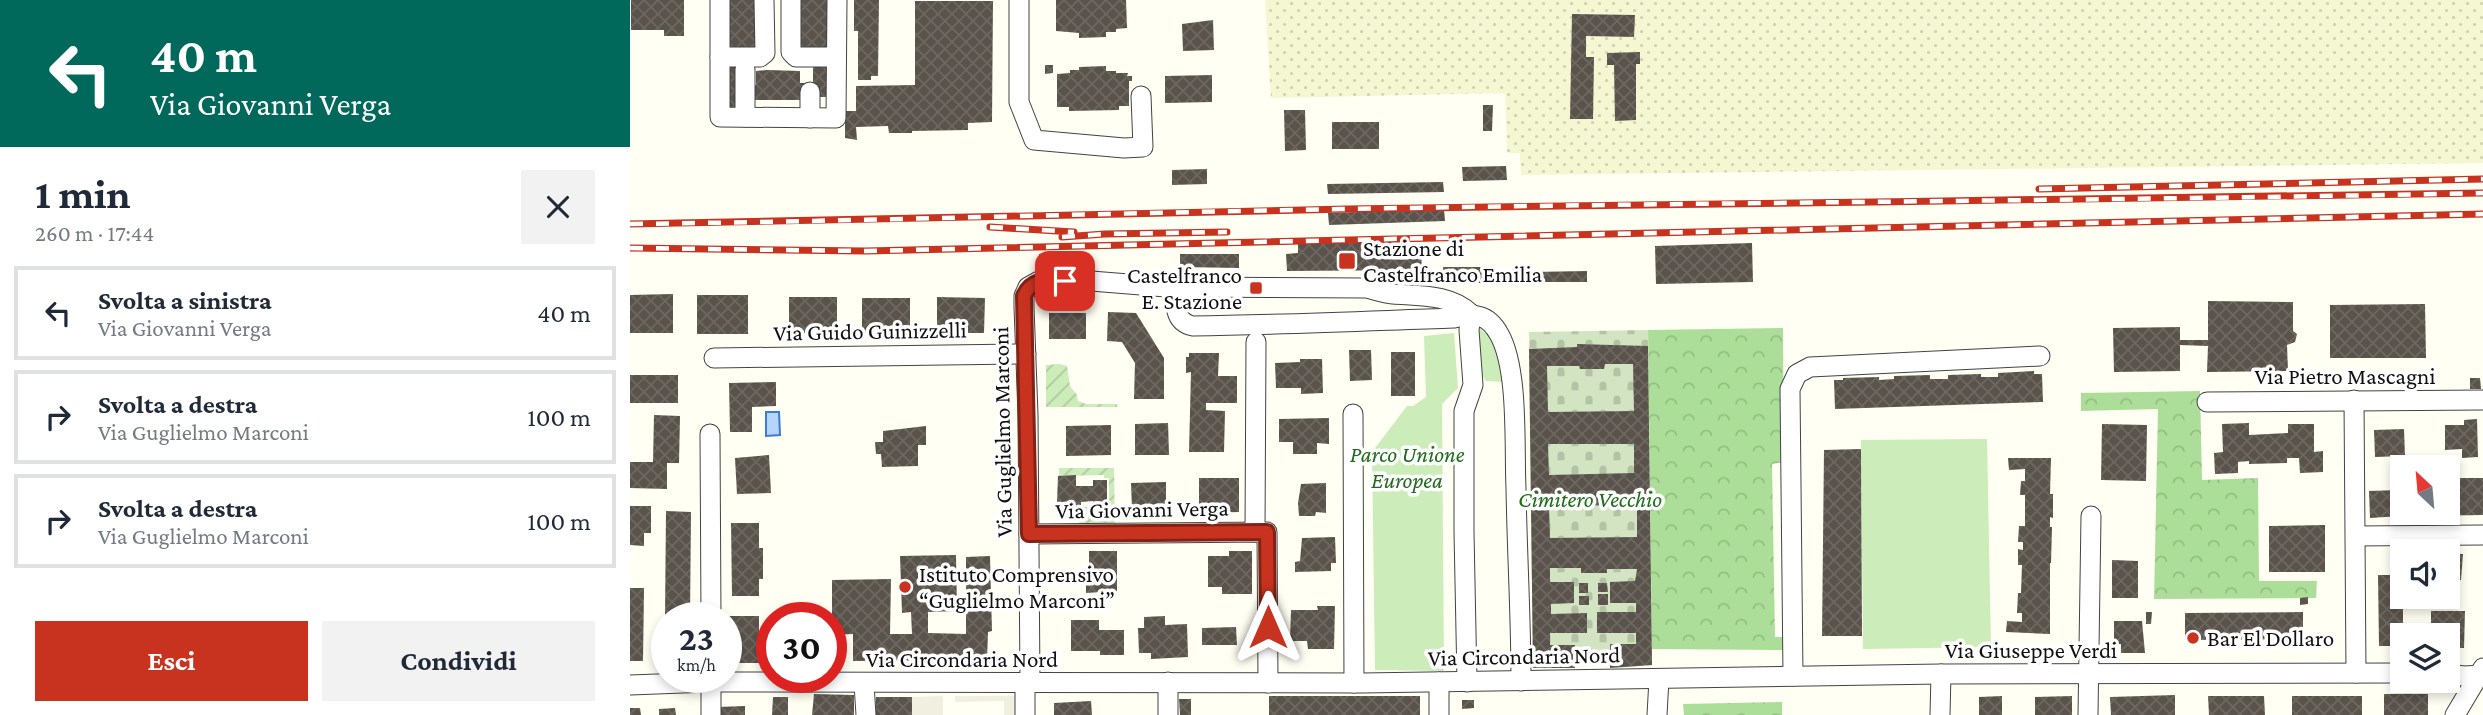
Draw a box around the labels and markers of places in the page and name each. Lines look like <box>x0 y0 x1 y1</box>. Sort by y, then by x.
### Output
place label: Stazione di Castelfranco Emilia <box>1363 235 1542 287</box>
pin <box>1035 251 1095 311</box>
marker: Stazione di Castelfranco Emilia <box>1337 251 1357 271</box>
place label: Castelfranco E. Stazione <box>1127 262 1242 314</box>
marker: Castelfranco E. Stazione <box>1248 280 1264 296</box>
place label: Istituto Comprensivo “Guglielmo Marconi” <box>919 561 1115 613</box>
marker: Istituto Comprensivo “Guglielmo Marconi” <box>897 579 913 595</box>
place label: Bar El Dollaro <box>2207 625 2334 651</box>
marker: Bar El Dollaro <box>2185 630 2201 646</box>

